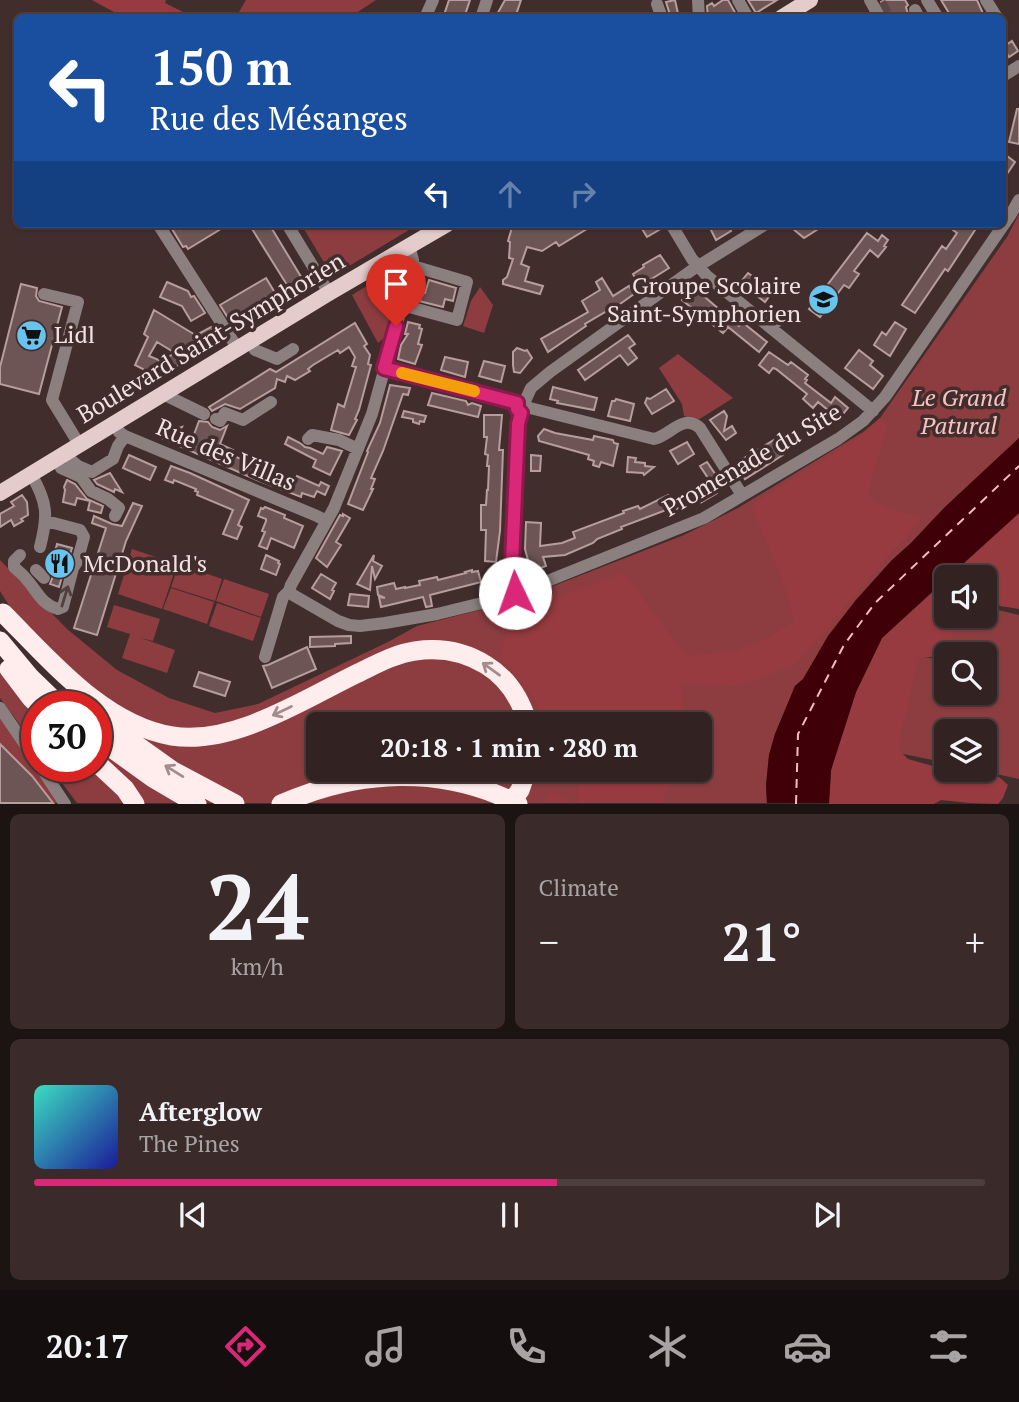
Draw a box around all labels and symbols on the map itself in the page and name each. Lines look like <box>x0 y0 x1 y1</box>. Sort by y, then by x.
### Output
street label: Boulevard Saint-Symphorien <box>71 244 350 430</box>
pin <box>366 254 426 326</box>
place label: Groupe Scolaire Saint-Symphorien <box>607 269 801 329</box>
school or university icon: Groupe Scolaire Saint-Symphorien <box>807 283 841 317</box>
supermarket icon: Lidl <box>14 318 48 352</box>
place label: Lidl <box>54 318 95 350</box>
park label: Le Grand Patural <box>911 381 1007 441</box>
street label: Promenade du Site <box>656 395 847 523</box>
street label: Rue des Villas <box>152 410 301 498</box>
restaurant icon: McDonald's <box>43 547 77 581</box>
place label: McDonald's <box>83 547 207 579</box>
position arrow <box>478 556 552 630</box>
one-way arrow <box>59 586 72 608</box>
one-way arrow <box>482 662 501 676</box>
speed limit sign: 30 <box>21 691 112 782</box>
one-way arrow <box>272 704 293 718</box>
one-way arrow <box>164 764 184 778</box>

